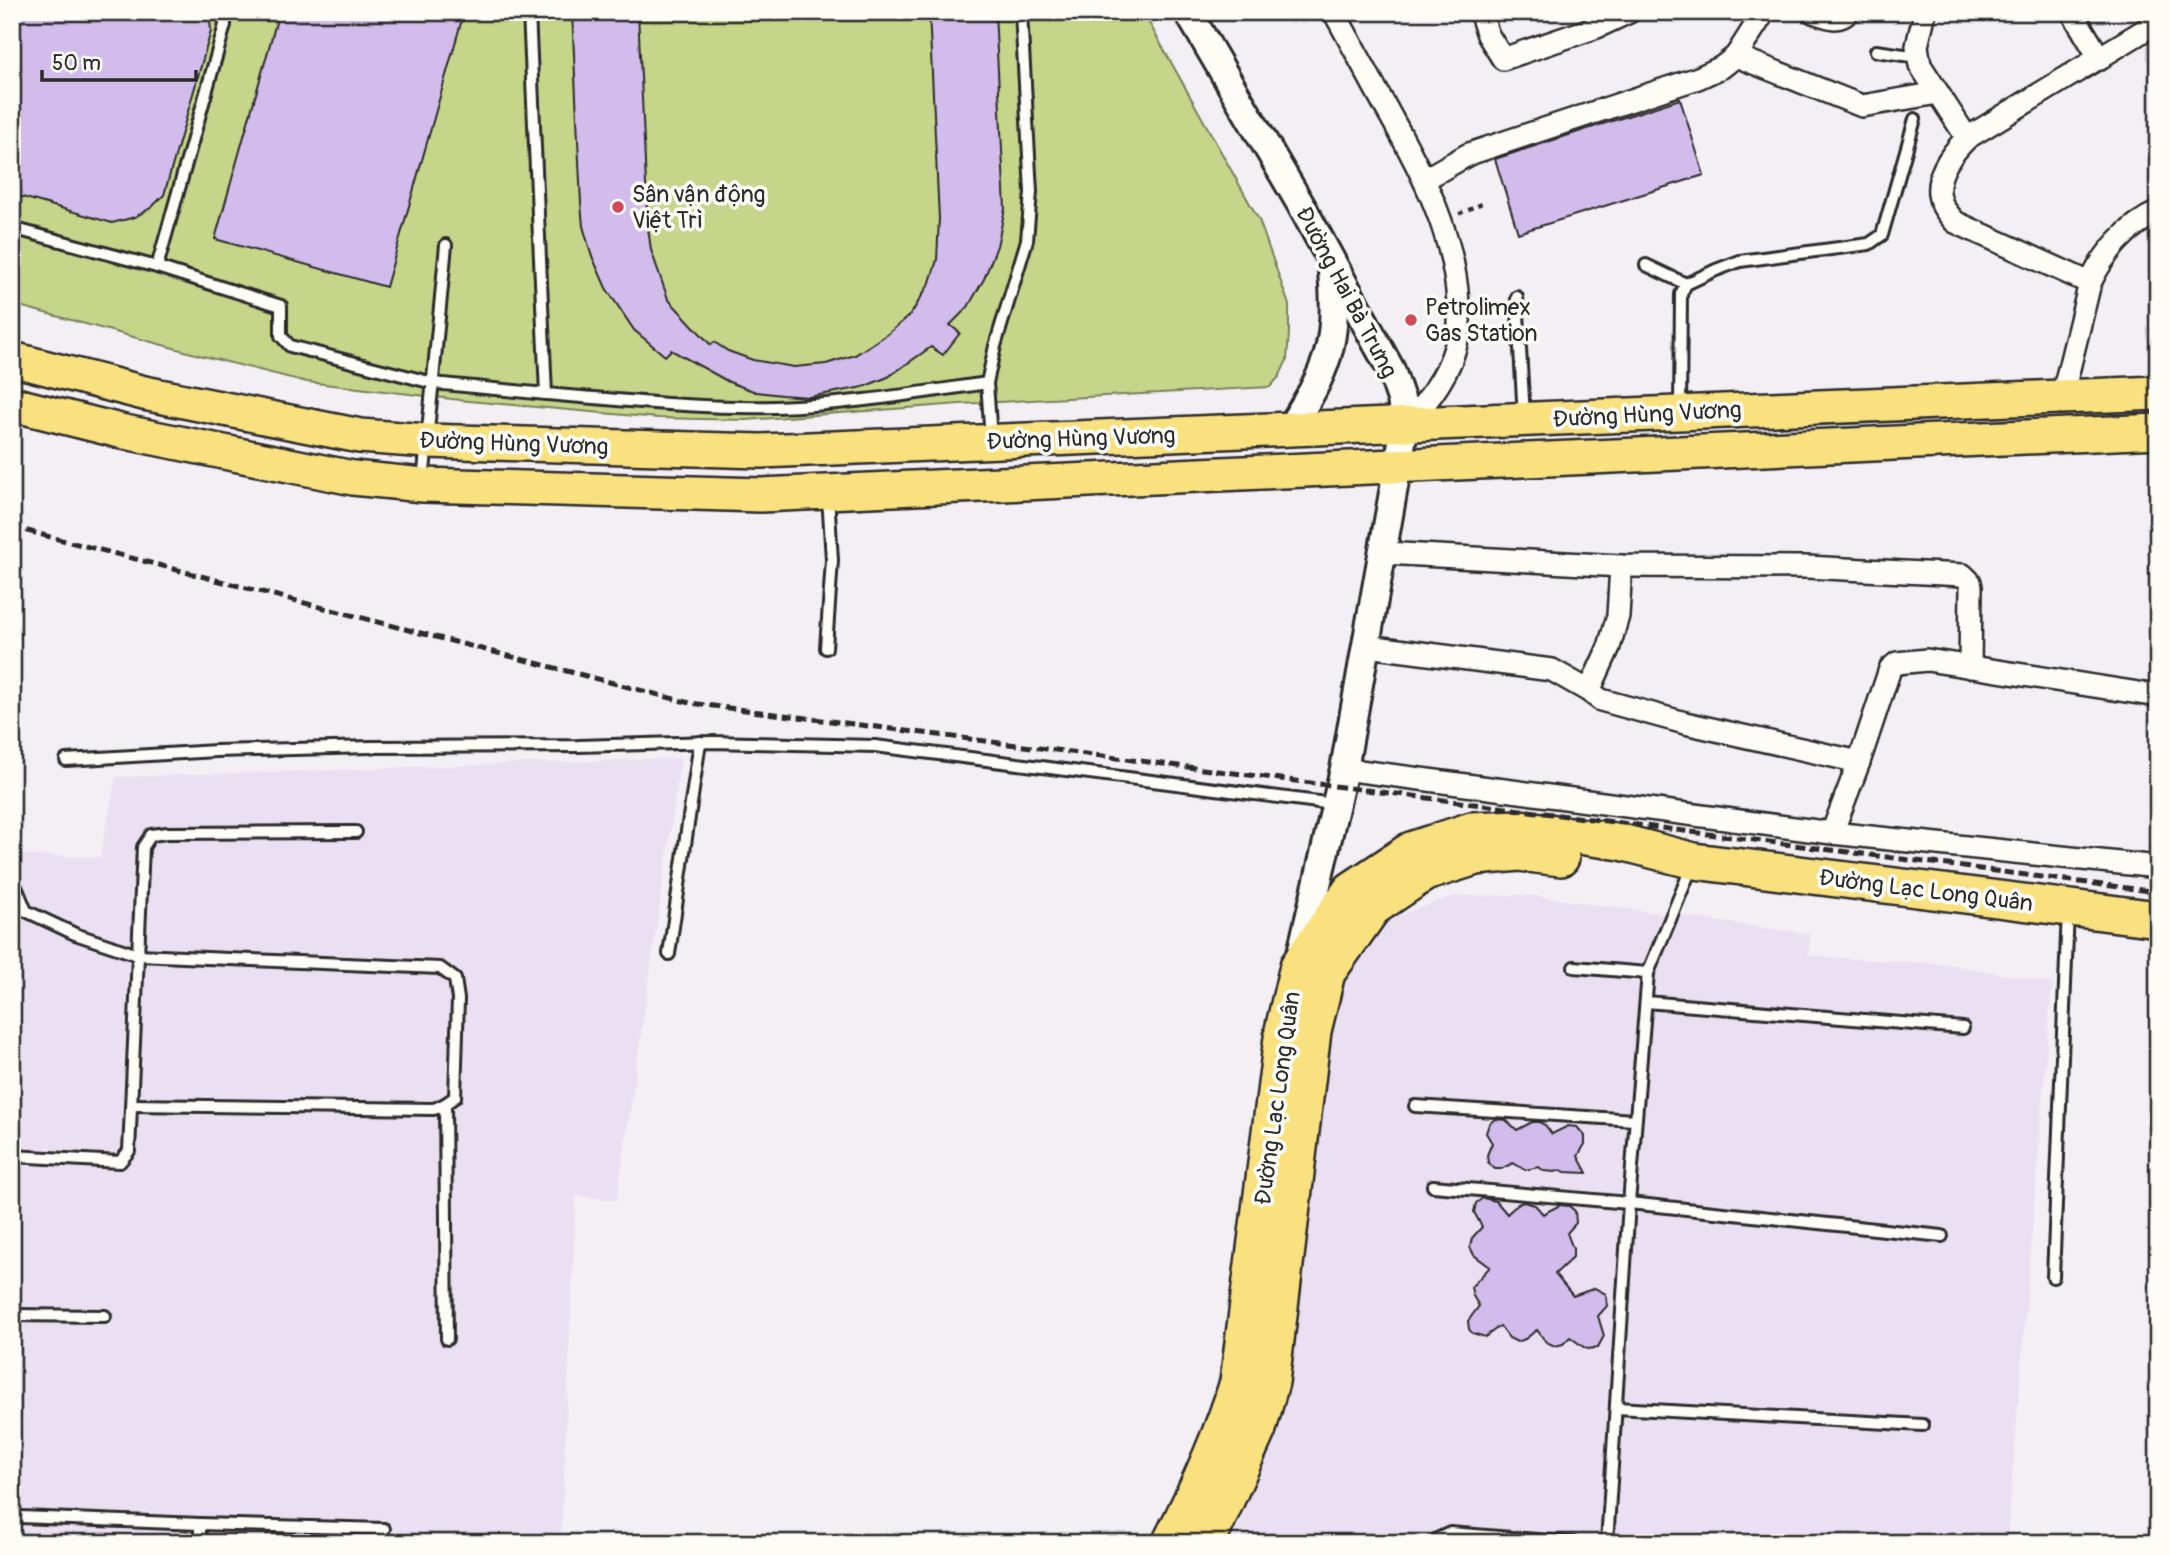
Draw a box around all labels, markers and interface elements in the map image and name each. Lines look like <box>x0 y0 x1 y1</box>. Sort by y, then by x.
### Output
scale bar <box>42 38 196 82</box>
text: 50 m <box>52 50 101 77</box>
place label: Sân vận động Việt Trì <box>632 180 765 235</box>
marker: Sân vận động Việt Trì <box>610 199 626 215</box>
street label: Đường Hai Bà Trưng <box>1289 202 1404 383</box>
place label: Petrolimex Gas Station <box>1425 293 1537 348</box>
marker: Petrolimex Gas Station <box>1403 312 1419 328</box>
street label: Đường Hùng Vương <box>1552 395 1742 434</box>
street label: Đường Hùng Vương <box>986 421 1176 456</box>
street label: Đường Hùng Vương <box>419 426 609 461</box>
street label: Đường Lạc Long Quân <box>1817 863 2034 918</box>
street label: Đường Lạc Long Quân <box>1248 990 1307 1207</box>

